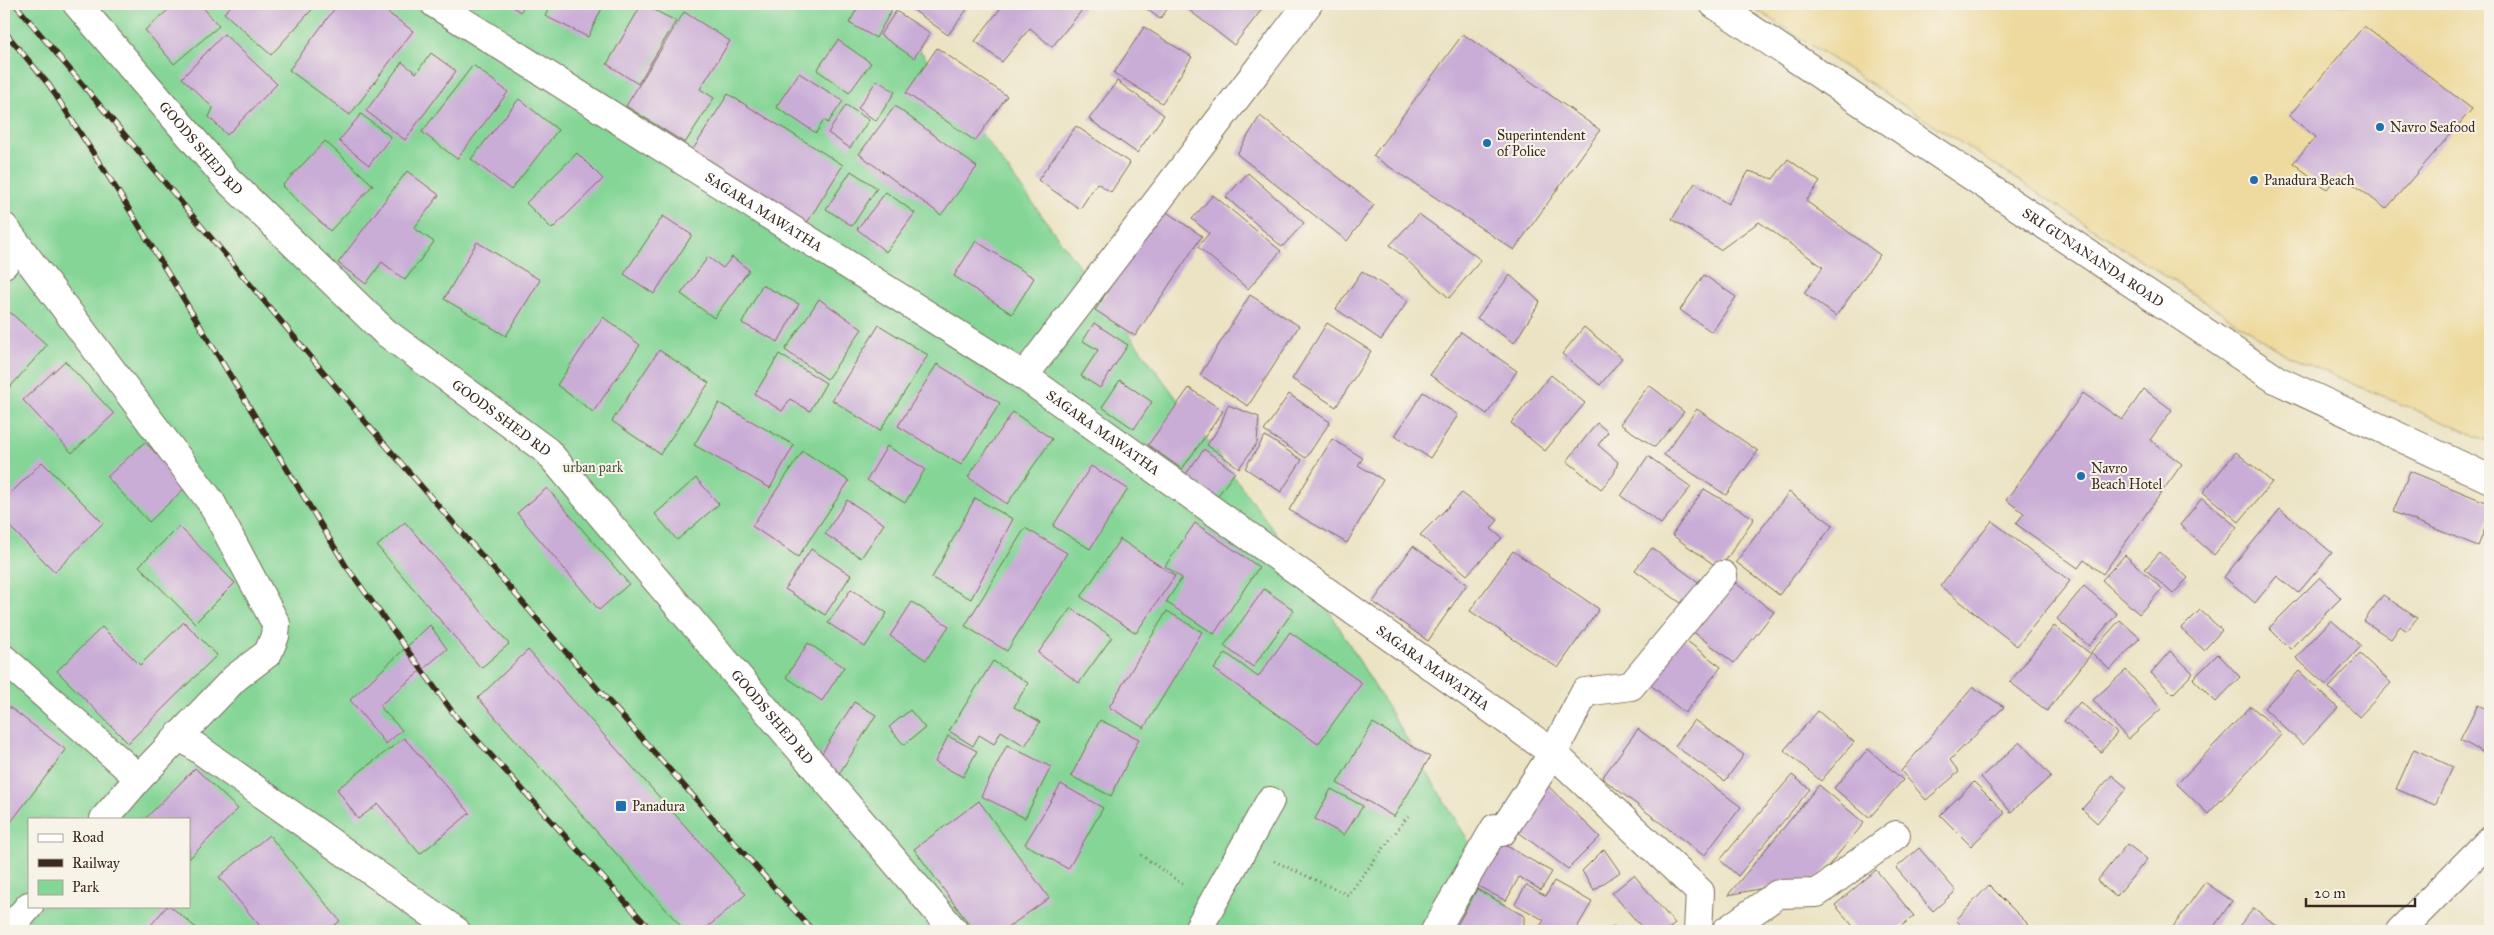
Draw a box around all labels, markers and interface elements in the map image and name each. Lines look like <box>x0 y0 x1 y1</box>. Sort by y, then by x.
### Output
street label: GOODS SHED RD <box>156 98 246 198</box>
place label: Navro Seafood <box>2390 119 2475 136</box>
marker: Navro Seafood <box>2374 121 2386 133</box>
place label: Superintendent of Police <box>1497 127 1586 160</box>
marker: Superintendent of Police <box>1481 137 1493 149</box>
street label: SAGARA MAWATHA <box>702 168 826 255</box>
place label: Panadura Beach <box>2264 172 2355 189</box>
marker: Panadura Beach <box>2248 174 2260 186</box>
street label: SRI GUNANANDA ROAD <box>2019 204 2167 311</box>
street label: GOODS SHED RD <box>449 376 554 460</box>
street label: SAGARA MAWATHA <box>1043 386 1164 479</box>
park label: urban park <box>563 459 624 476</box>
place label: Navro Beach Hotel <box>2091 460 2163 493</box>
marker: Navro Beach Hotel <box>2075 470 2087 482</box>
street label: SAGARA MAWATHA <box>1373 621 1494 714</box>
street label: GOODS SHED RD <box>728 666 817 768</box>
place label: Panadura <box>632 798 685 815</box>
marker: Panadura <box>614 799 628 813</box>
legend <box>28 818 190 908</box>
text: Road <box>72 828 104 846</box>
text: Railway <box>72 854 121 872</box>
scale bar <box>2306 875 2415 907</box>
text: Park <box>72 878 99 896</box>
text: 20 m <box>2314 884 2346 902</box>

